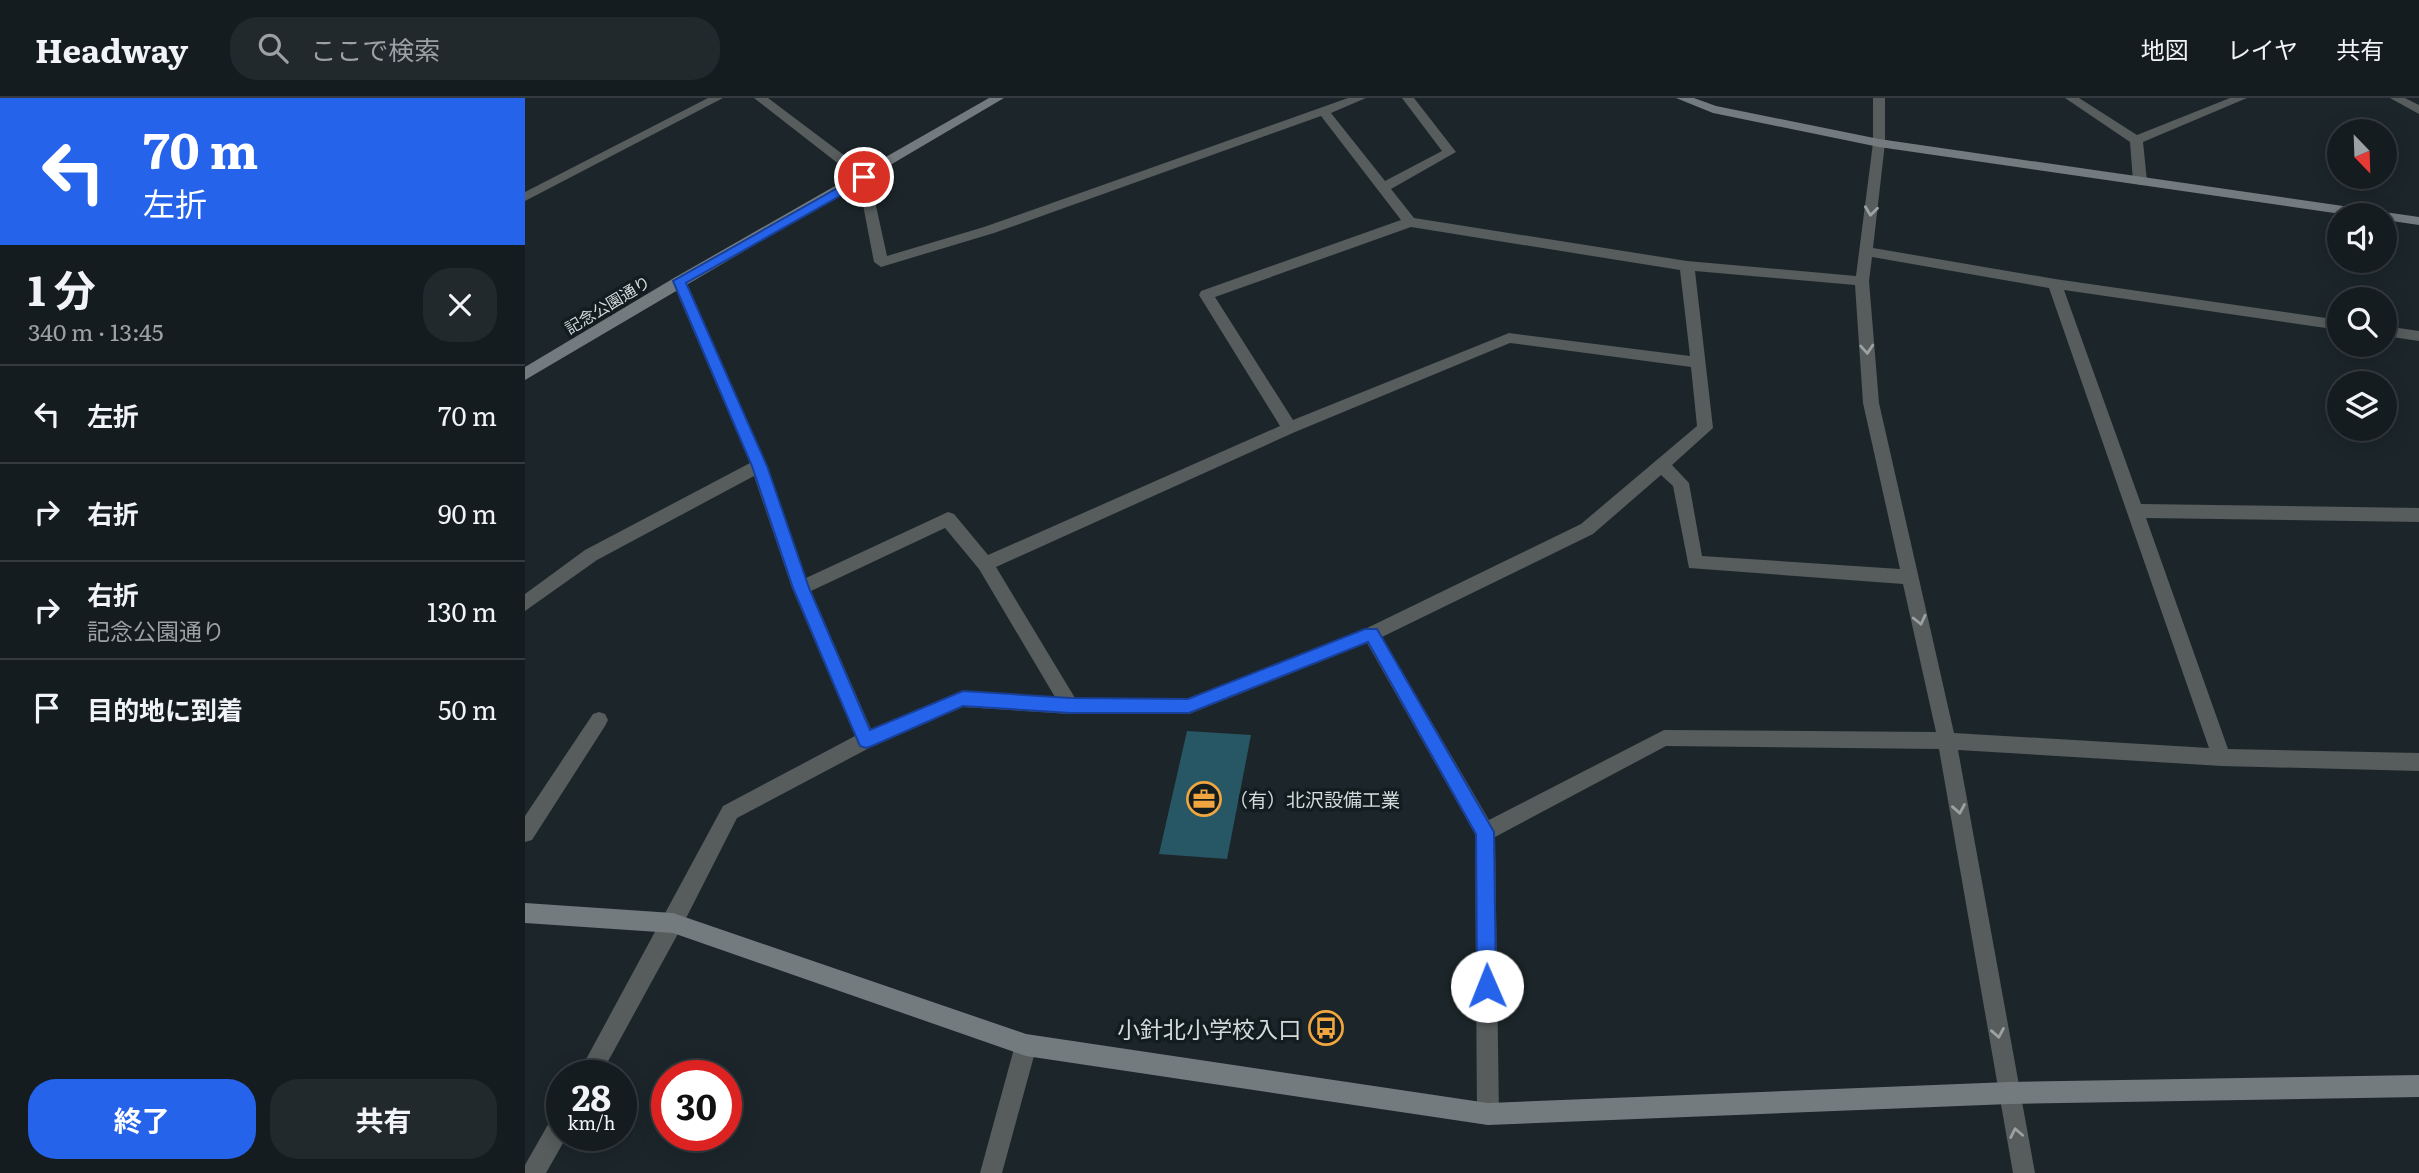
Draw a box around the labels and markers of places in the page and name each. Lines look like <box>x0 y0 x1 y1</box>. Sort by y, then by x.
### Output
pin <box>834 147 894 207</box>
office icon: （有）北沢設備工業 <box>1185 780 1223 818</box>
place label: （有）北沢設備工業 <box>1229 785 1400 813</box>
bus stop icon: 小針北小学校入口 <box>1307 1009 1345 1047</box>
place label: 小針北小学校入口 <box>1117 1011 1301 1045</box>

